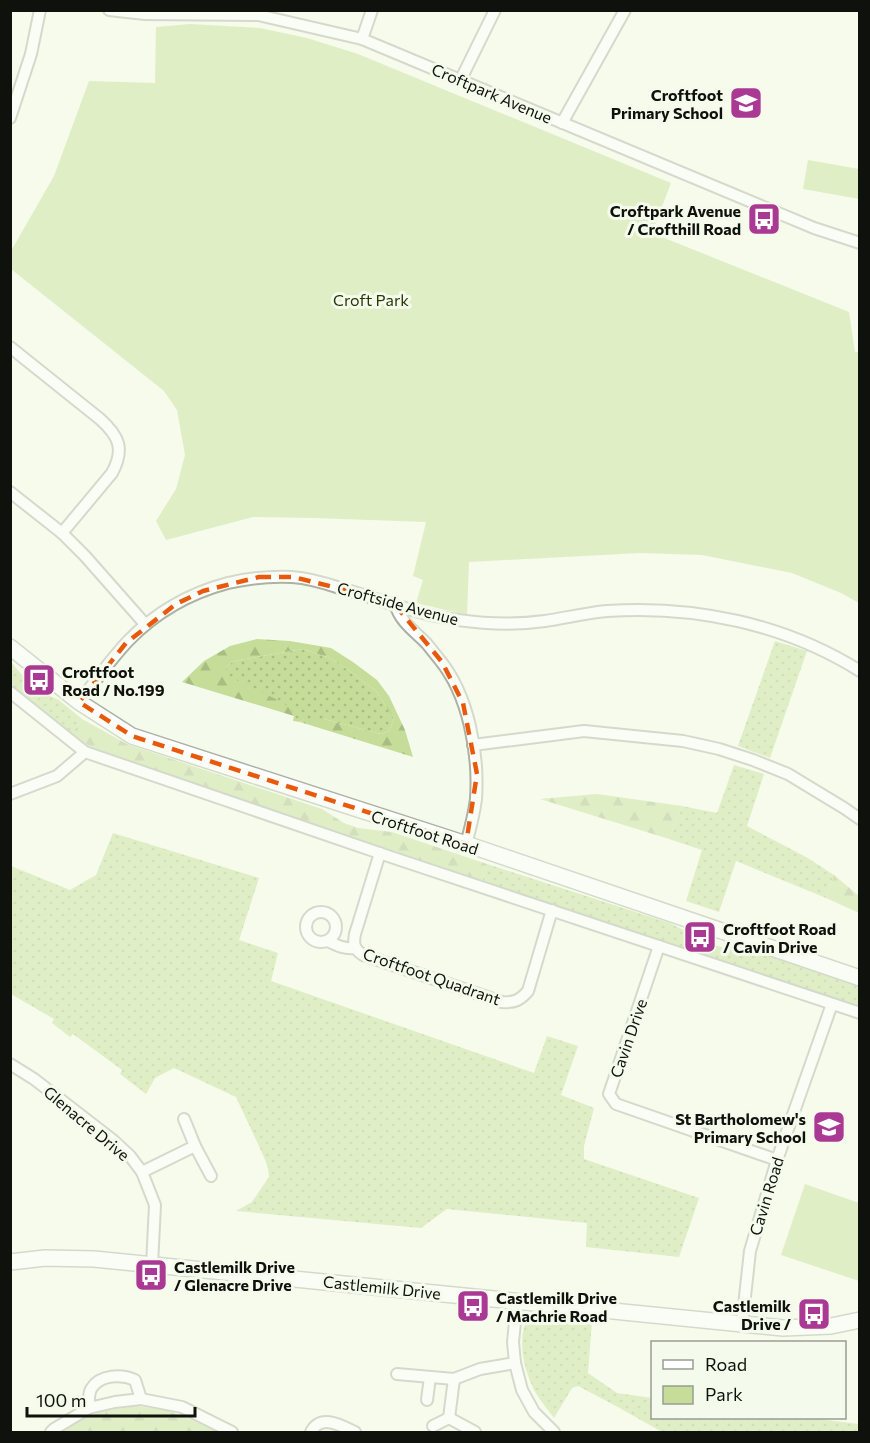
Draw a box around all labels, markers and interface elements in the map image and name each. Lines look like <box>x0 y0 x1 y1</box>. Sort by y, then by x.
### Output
street label: Croftpark Avenue <box>429 59 555 127</box>
place label: Croftfoot Primary School <box>611 85 723 122</box>
school or university icon: Croftfoot Primary School <box>728 85 764 121</box>
place label: Croftpark Avenue / Crofthill Road <box>610 201 741 238</box>
bus stop icon: Croftpark Avenue / Crofthill Road <box>746 201 782 237</box>
park label: Croft Park <box>333 290 409 309</box>
street label: Croftside Avenue <box>335 578 461 628</box>
bus stop icon: Croftfoot Road / No.199 <box>21 662 57 698</box>
place label: Croftfoot Road / No.199 <box>62 662 165 699</box>
street label: Croftfoot Road <box>369 806 481 858</box>
bus stop icon: Croftfoot Road / Cavin Drive <box>682 919 718 955</box>
place label: Croftfoot Road / Cavin Drive <box>723 919 836 956</box>
street label: Croftfoot Quadrant <box>361 944 504 1009</box>
street label: Cavin Drive <box>606 996 650 1080</box>
street label: Glenacre Drive <box>40 1082 134 1164</box>
place label: St Bartholomew's Primary School <box>675 1109 806 1146</box>
school or university icon: St Bartholomew's Primary School <box>811 1109 847 1145</box>
street label: Cavin Road <box>745 1154 787 1238</box>
bus stop icon: Castlemilk Drive / Glenacre Drive <box>133 1257 169 1293</box>
place label: Castlemilk Drive / Glenacre Drive <box>174 1257 295 1294</box>
street label: Castlemilk Drive <box>322 1271 442 1303</box>
bus stop icon: Castlemilk Drive / Machrie Road <box>455 1288 491 1324</box>
place label: Castlemilk Drive / Machrie Road <box>496 1288 617 1325</box>
place label: Castlemilk Drive / <box>713 1296 792 1333</box>
bus stop icon: Castlemilk Drive / <box>796 1296 832 1332</box>
legend <box>651 1341 846 1419</box>
text: Road <box>705 1353 747 1375</box>
scale bar <box>27 1380 195 1418</box>
text: Park <box>705 1383 743 1405</box>
text: 100 m <box>36 1389 86 1411</box>

